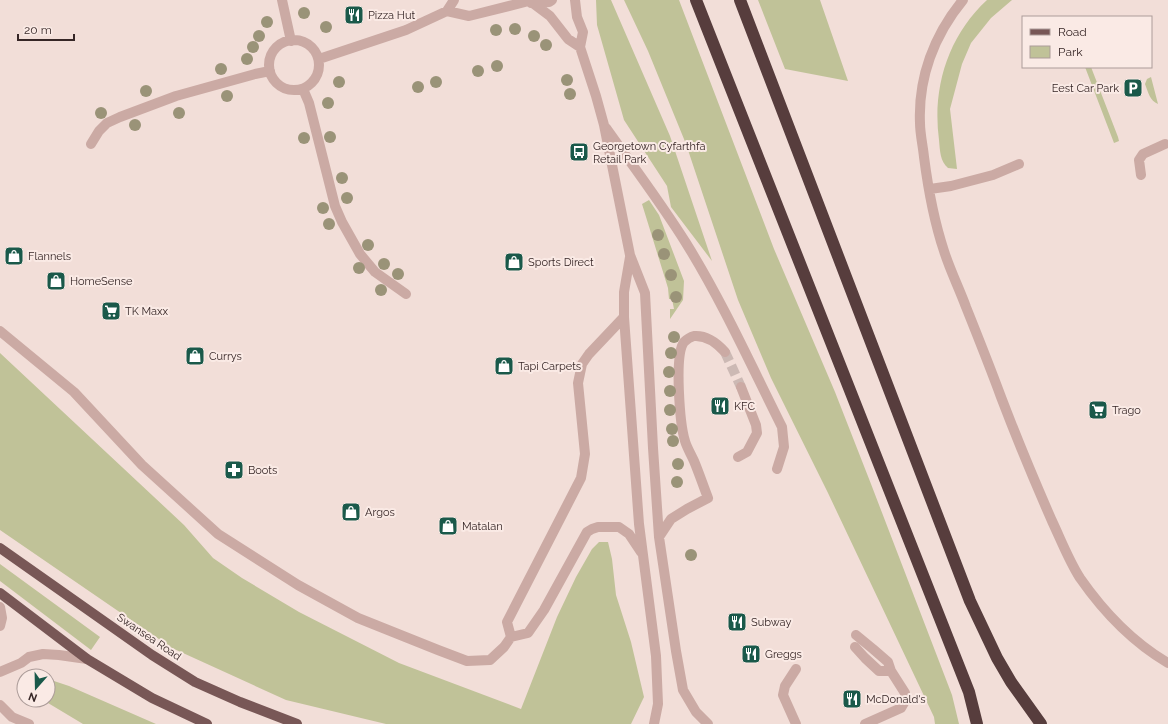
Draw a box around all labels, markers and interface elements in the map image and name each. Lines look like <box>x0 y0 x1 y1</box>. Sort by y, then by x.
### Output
restaurant icon: Pizza Hut <box>343 4 365 26</box>
place label: Pizza Hut <box>368 9 416 22</box>
scale bar <box>18 16 74 42</box>
legend <box>1022 16 1152 68</box>
text: 20 m <box>24 23 52 37</box>
text: Road <box>1058 25 1087 39</box>
text: Park <box>1058 45 1083 59</box>
parking icon: Eest Car Park <box>1122 77 1144 99</box>
place label: Eest Car Park <box>1052 82 1119 95</box>
place label: Georgetown Cyfarthfa Retail Park <box>593 140 705 166</box>
bus stop icon: Georgetown Cyfarthfa Retail Park <box>568 141 590 163</box>
shop icon: Flannels <box>3 245 25 267</box>
place label: Flannels <box>28 250 71 263</box>
shop icon: Sports Direct <box>503 251 525 273</box>
place label: Sports Direct <box>528 256 594 269</box>
shop icon: HomeSense <box>45 270 67 292</box>
place label: HomeSense <box>70 275 133 288</box>
supermarket icon: TK Maxx <box>100 300 122 322</box>
place label: TK Maxx <box>125 305 169 318</box>
shop icon: Currys <box>184 345 206 367</box>
place label: Currys <box>209 350 242 363</box>
shop icon: Tapi Carpets <box>493 355 515 377</box>
place label: Tapi Carpets <box>518 360 581 373</box>
restaurant icon: KFC <box>709 395 731 417</box>
supermarket icon: Trago <box>1087 399 1109 421</box>
place label: KFC <box>734 400 755 413</box>
place label: Trago <box>1112 404 1141 417</box>
pharmacy icon: Boots <box>223 459 245 481</box>
place label: Boots <box>248 464 277 477</box>
shop icon: Argos <box>340 501 362 523</box>
place label: Argos <box>365 506 395 519</box>
shop icon: Matalan <box>437 515 459 537</box>
place label: Matalan <box>462 520 503 533</box>
street label: Swansea Road <box>114 611 184 663</box>
restaurant icon: Subway <box>726 611 748 633</box>
place label: Subway <box>751 616 791 629</box>
restaurant icon: Greggs <box>740 643 762 665</box>
place label: Greggs <box>765 648 802 661</box>
north arrow <box>16 668 56 708</box>
restaurant icon: McDonald's <box>841 688 863 710</box>
text: N <box>27 689 39 704</box>
place label: McDonald's <box>866 693 926 706</box>

